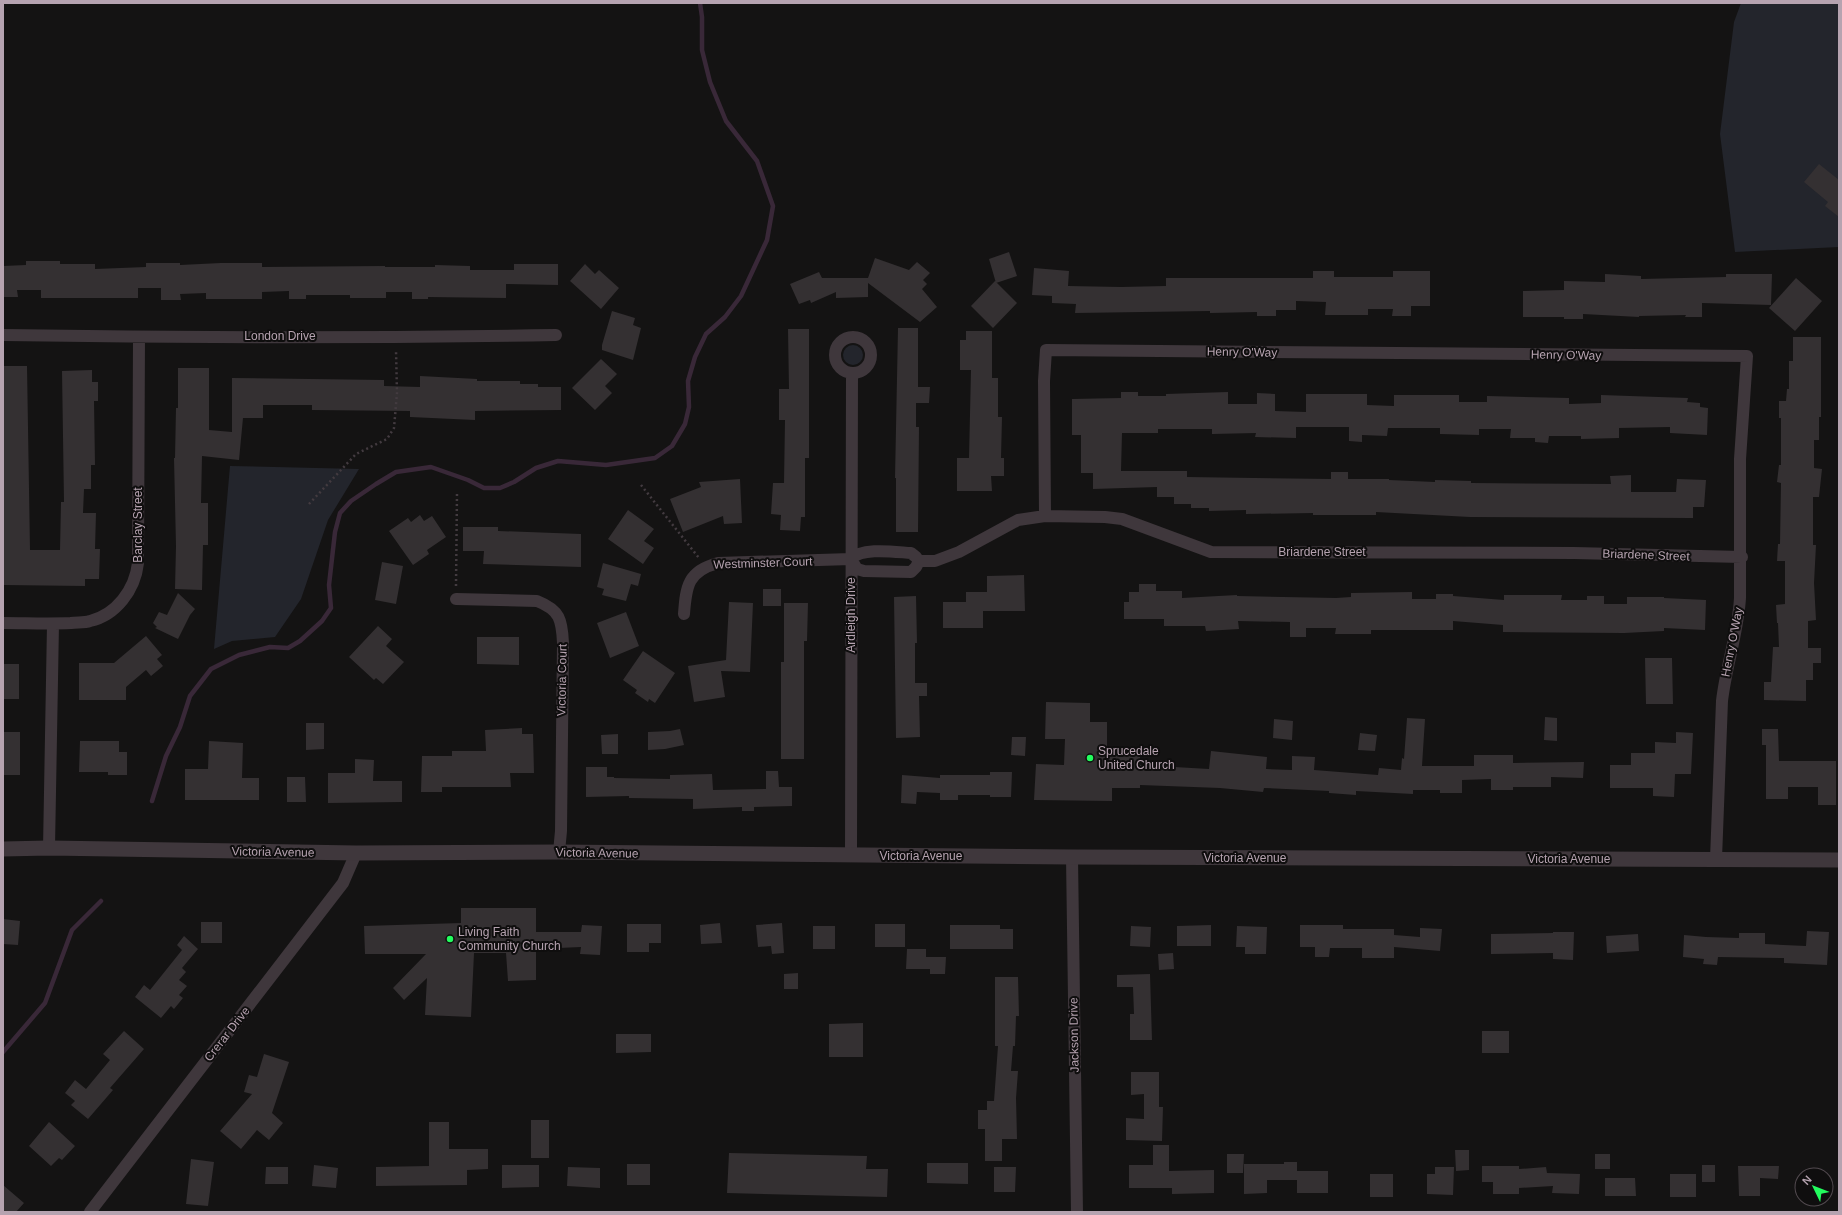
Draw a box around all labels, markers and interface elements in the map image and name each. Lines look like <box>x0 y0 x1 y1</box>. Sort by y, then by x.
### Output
street label: London Drive <box>244 329 316 343</box>
street label: Henry O'Way <box>1207 344 1277 360</box>
street label: Henry O'Way <box>1531 347 1601 363</box>
street label: Barclay Street <box>131 487 145 563</box>
street label: Briardene Street <box>1278 545 1366 559</box>
street label: Briardene Street <box>1602 546 1691 564</box>
street label: Westminster Court <box>713 554 813 572</box>
street label: Ardleigh Drive <box>844 577 858 653</box>
street label: Henry O'Way <box>1718 606 1746 678</box>
street label: Victoria Court <box>554 643 570 716</box>
place label: Sprucedale United Church <box>1098 744 1175 772</box>
marker: Sprucedale United Church <box>1085 753 1095 763</box>
street label: Victoria Avenue <box>231 844 315 860</box>
street label: Victoria Avenue <box>555 845 639 861</box>
street label: Victoria Avenue <box>880 849 963 863</box>
street label: Victoria Avenue <box>1204 851 1287 865</box>
street label: Victoria Avenue <box>1528 852 1611 866</box>
place label: Living Faith Community Church <box>458 925 561 953</box>
marker: Living Faith Community Church <box>445 934 455 944</box>
street label: Jackson Drive <box>1066 997 1082 1073</box>
street label: Crerar Drive <box>201 1004 253 1064</box>
north arrow <box>1794 1167 1834 1207</box>
text: N <box>1800 1173 1814 1187</box>

